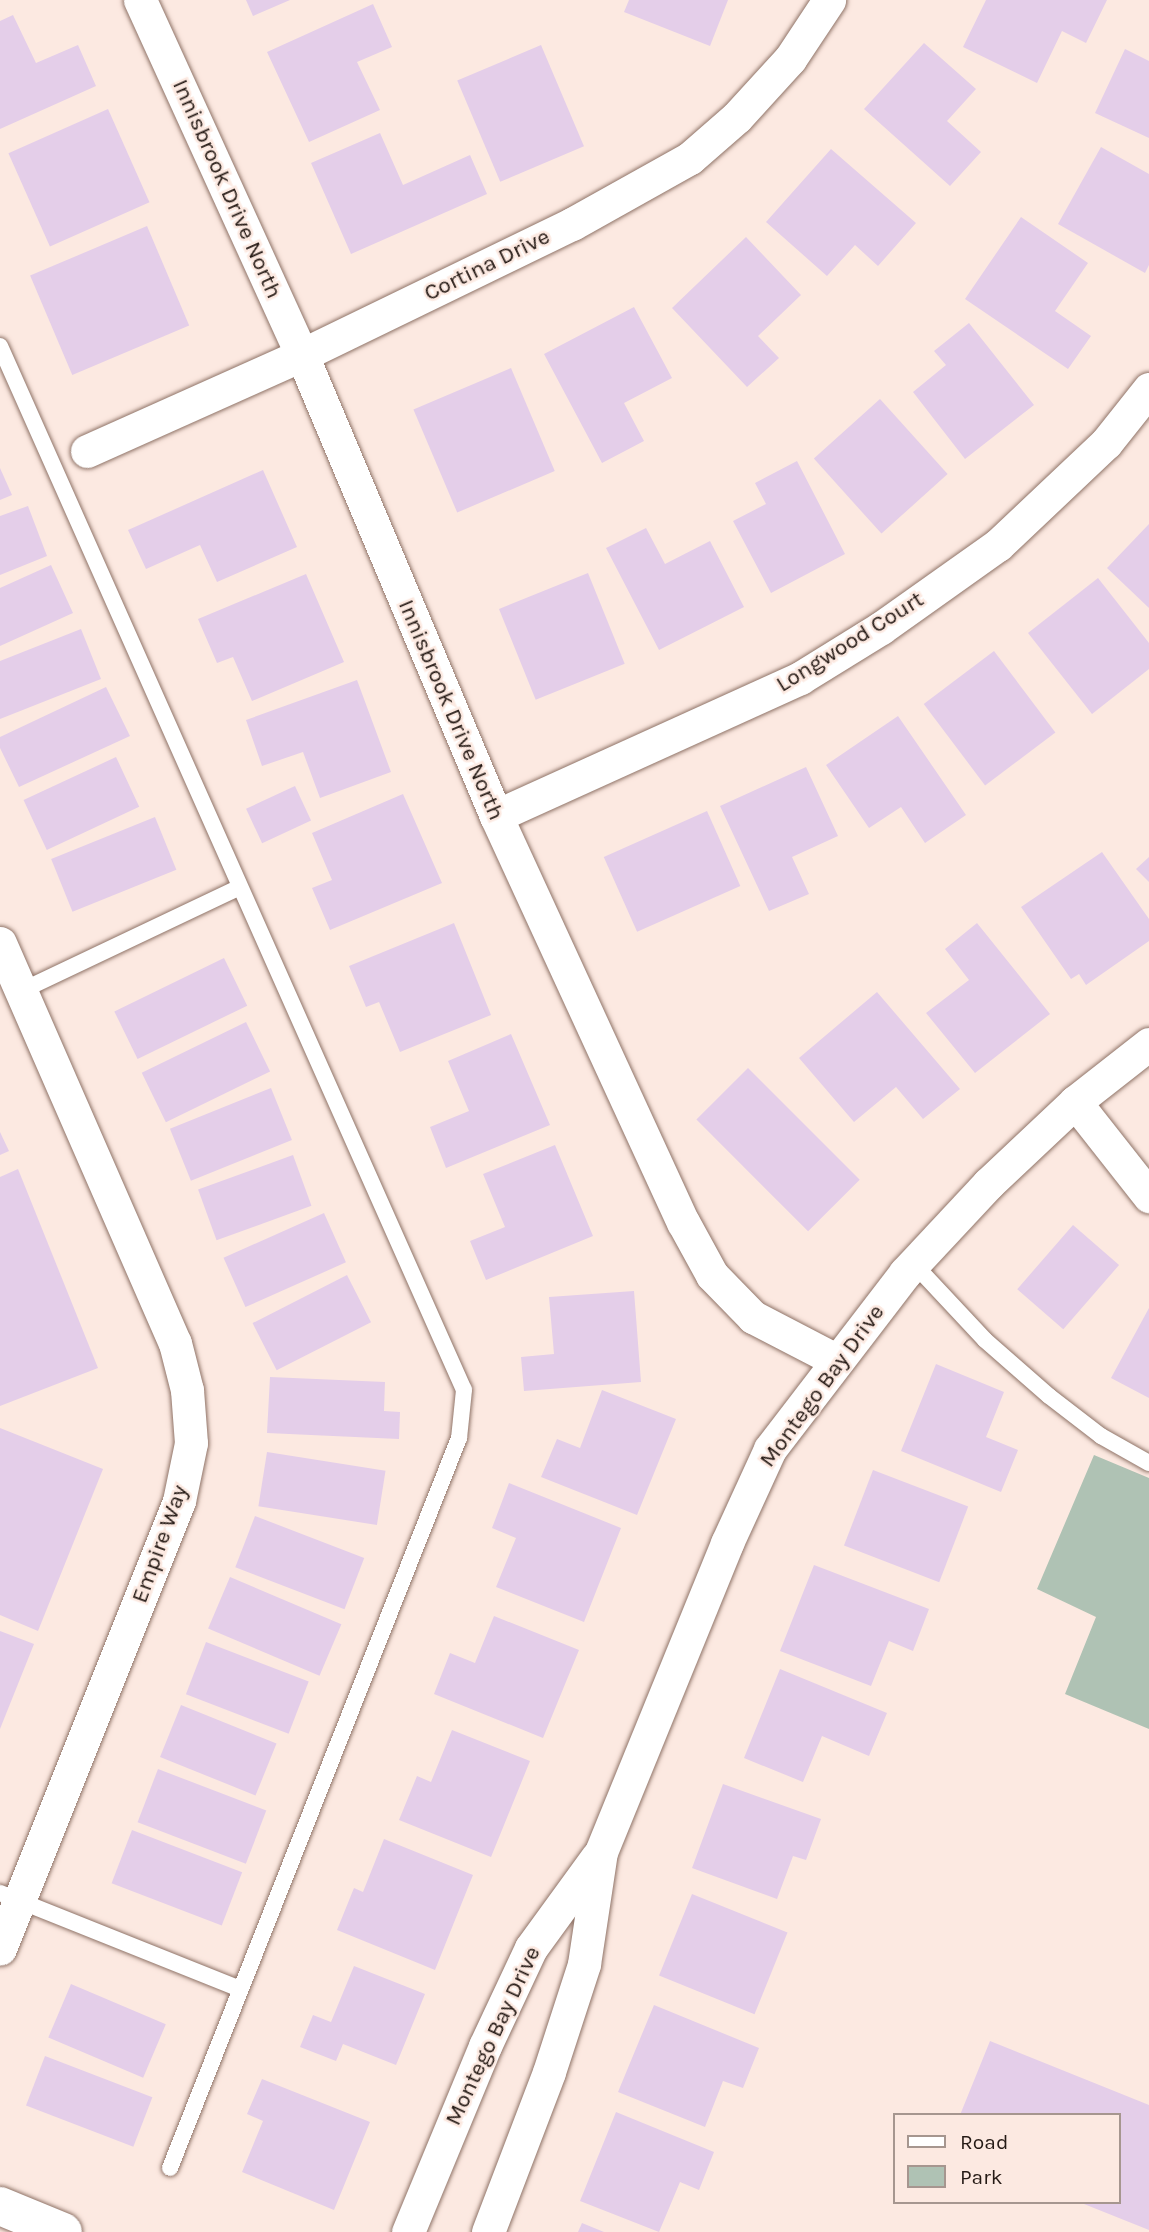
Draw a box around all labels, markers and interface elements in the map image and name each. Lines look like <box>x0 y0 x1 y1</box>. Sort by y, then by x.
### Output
street label: Innisbrook Drive North <box>166 75 288 303</box>
street label: Cortina Drive <box>420 223 554 307</box>
street label: Longwood Court <box>771 586 929 698</box>
street label: Innisbrook Drive North <box>392 596 510 824</box>
street label: Montego Bay Drive <box>754 1299 890 1473</box>
street label: Empire Way <box>126 1481 194 1607</box>
street label: Montego Bay Drive <box>439 1942 547 2130</box>
legend <box>894 2113 1121 2204</box>
text: Road <box>960 2130 1008 2154</box>
text: Park <box>960 2165 1003 2189</box>

